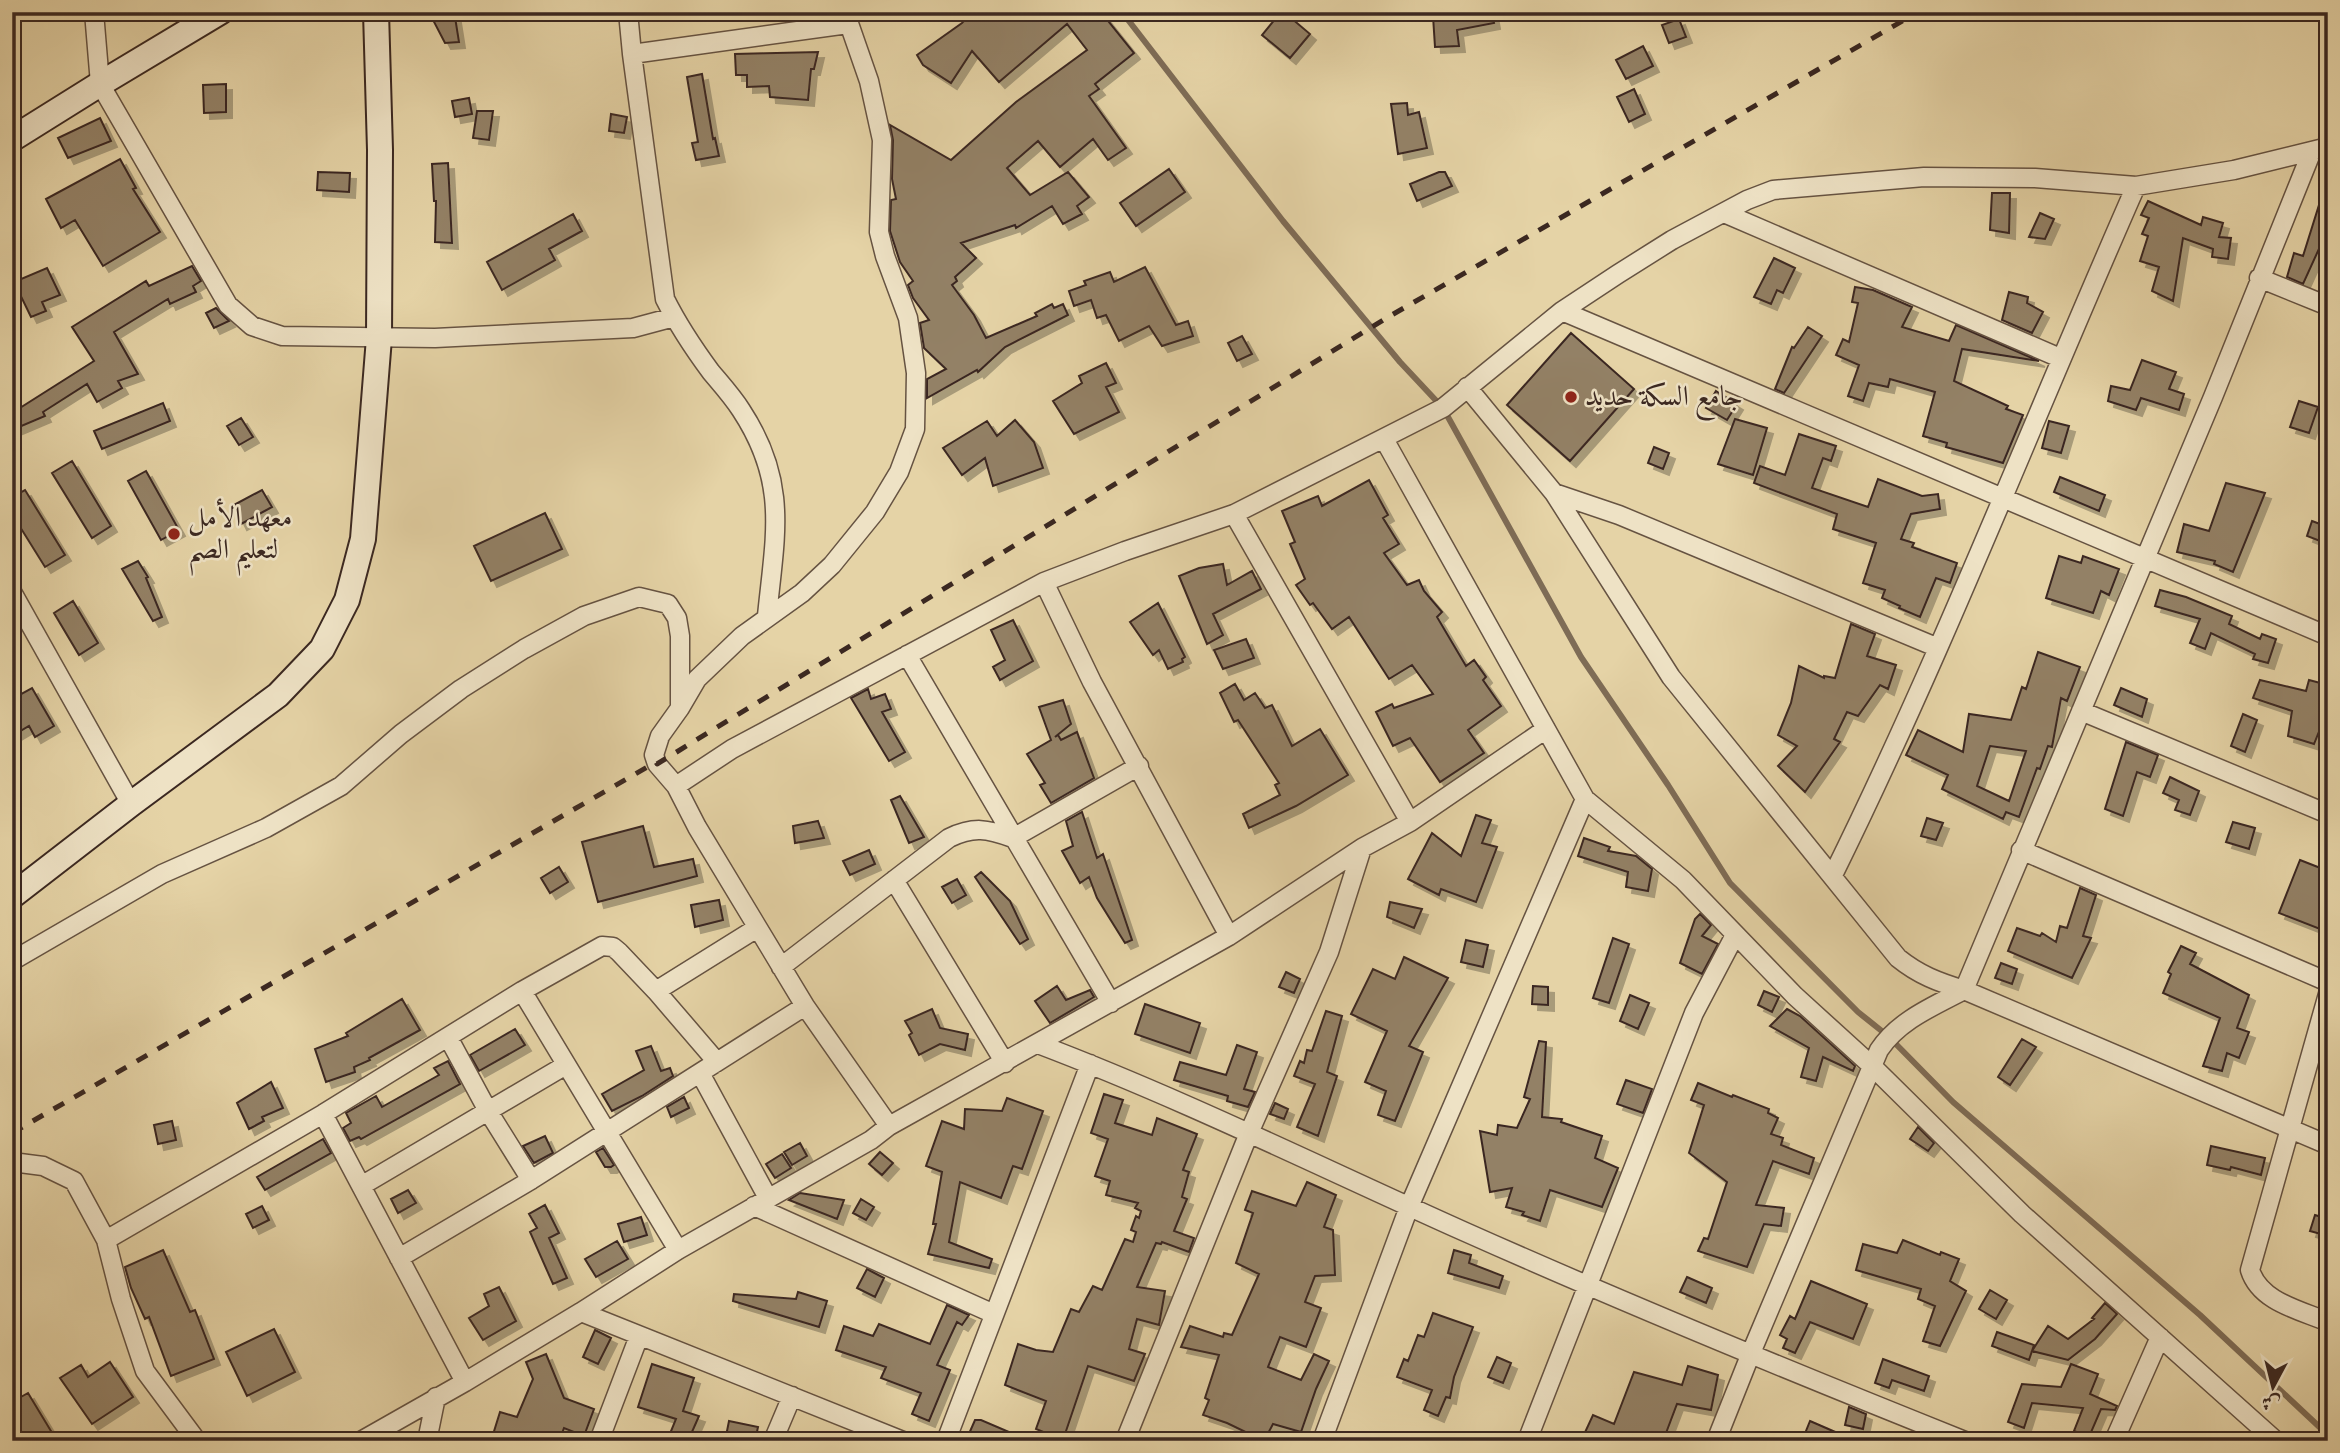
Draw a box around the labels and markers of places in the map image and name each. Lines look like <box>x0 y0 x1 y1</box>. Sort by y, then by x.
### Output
place label: جامع السكة حديد <box>1585 380 1743 421</box>
marker: جامع السكة حديد <box>1563 389 1579 405</box>
place label: معهد الأمل لتعليم الصم <box>188 498 292 576</box>
marker: معهد الأمل لتعليم الصم <box>166 526 182 542</box>

